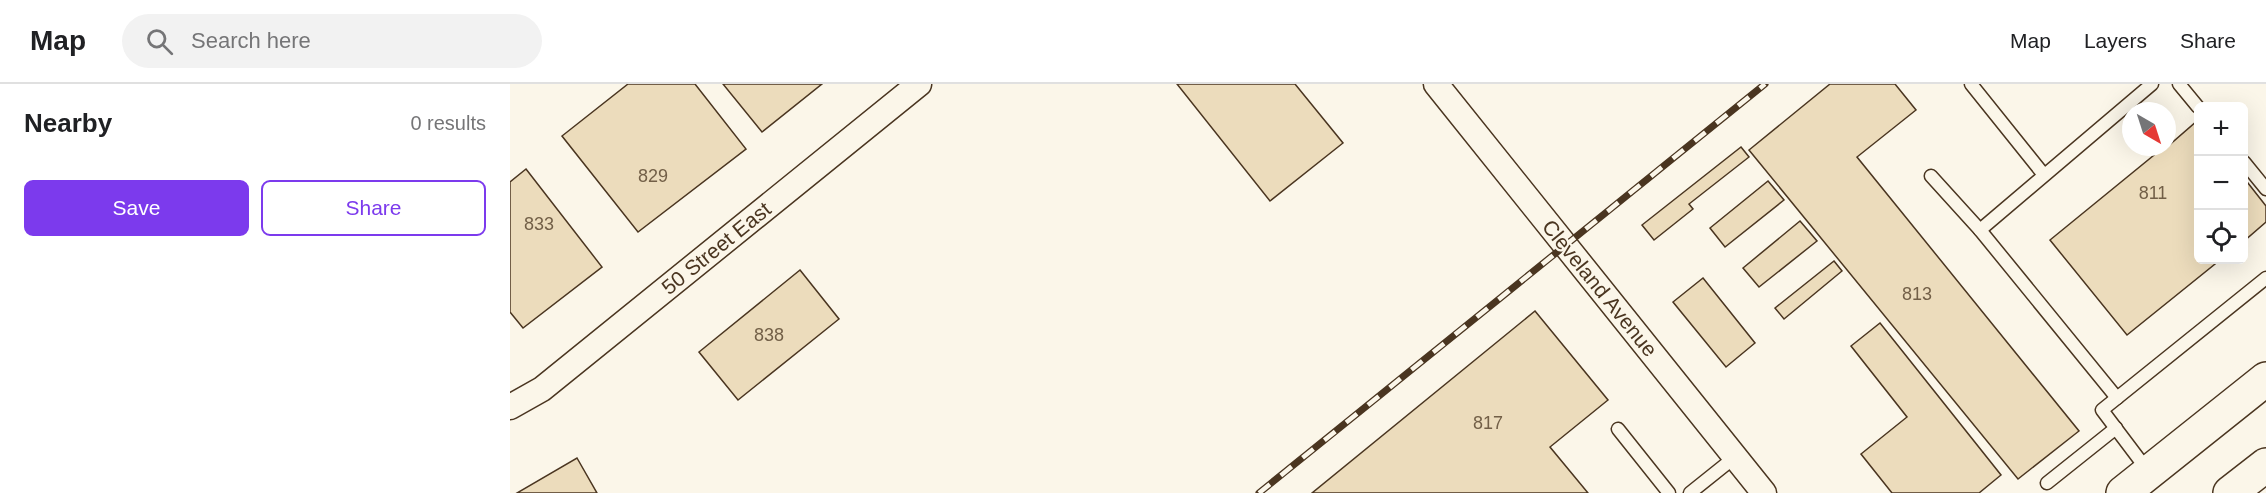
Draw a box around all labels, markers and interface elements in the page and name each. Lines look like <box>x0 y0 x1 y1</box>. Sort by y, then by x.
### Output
search box <box>122 14 542 68</box>
text: Map <box>30 25 86 56</box>
icon: search <box>143 25 176 58</box>
text: Search here <box>191 28 311 53</box>
text: Map <box>2010 29 2051 52</box>
text: Layers <box>2084 29 2147 52</box>
text: Share <box>2180 29 2236 52</box>
north arrow <box>2122 102 2176 156</box>
map controls <box>2194 102 2248 264</box>
button: + <box>2194 102 2248 156</box>
text: Nearby <box>24 108 112 138</box>
text: 0 results <box>410 112 486 134</box>
button: − <box>2194 156 2248 210</box>
house number: 829 <box>638 166 668 186</box>
button: Save <box>24 180 249 236</box>
button: Share <box>261 180 486 236</box>
house number: 811 <box>2139 183 2167 203</box>
street label: 50 Street East <box>657 197 775 299</box>
button: locate <box>2194 210 2248 264</box>
house number: 833 <box>524 214 554 234</box>
street label: Cleveland Avenue <box>1538 215 1662 361</box>
house number: 813 <box>1902 284 1932 304</box>
house number: 838 <box>754 325 784 345</box>
house number: 817 <box>1473 413 1503 433</box>

